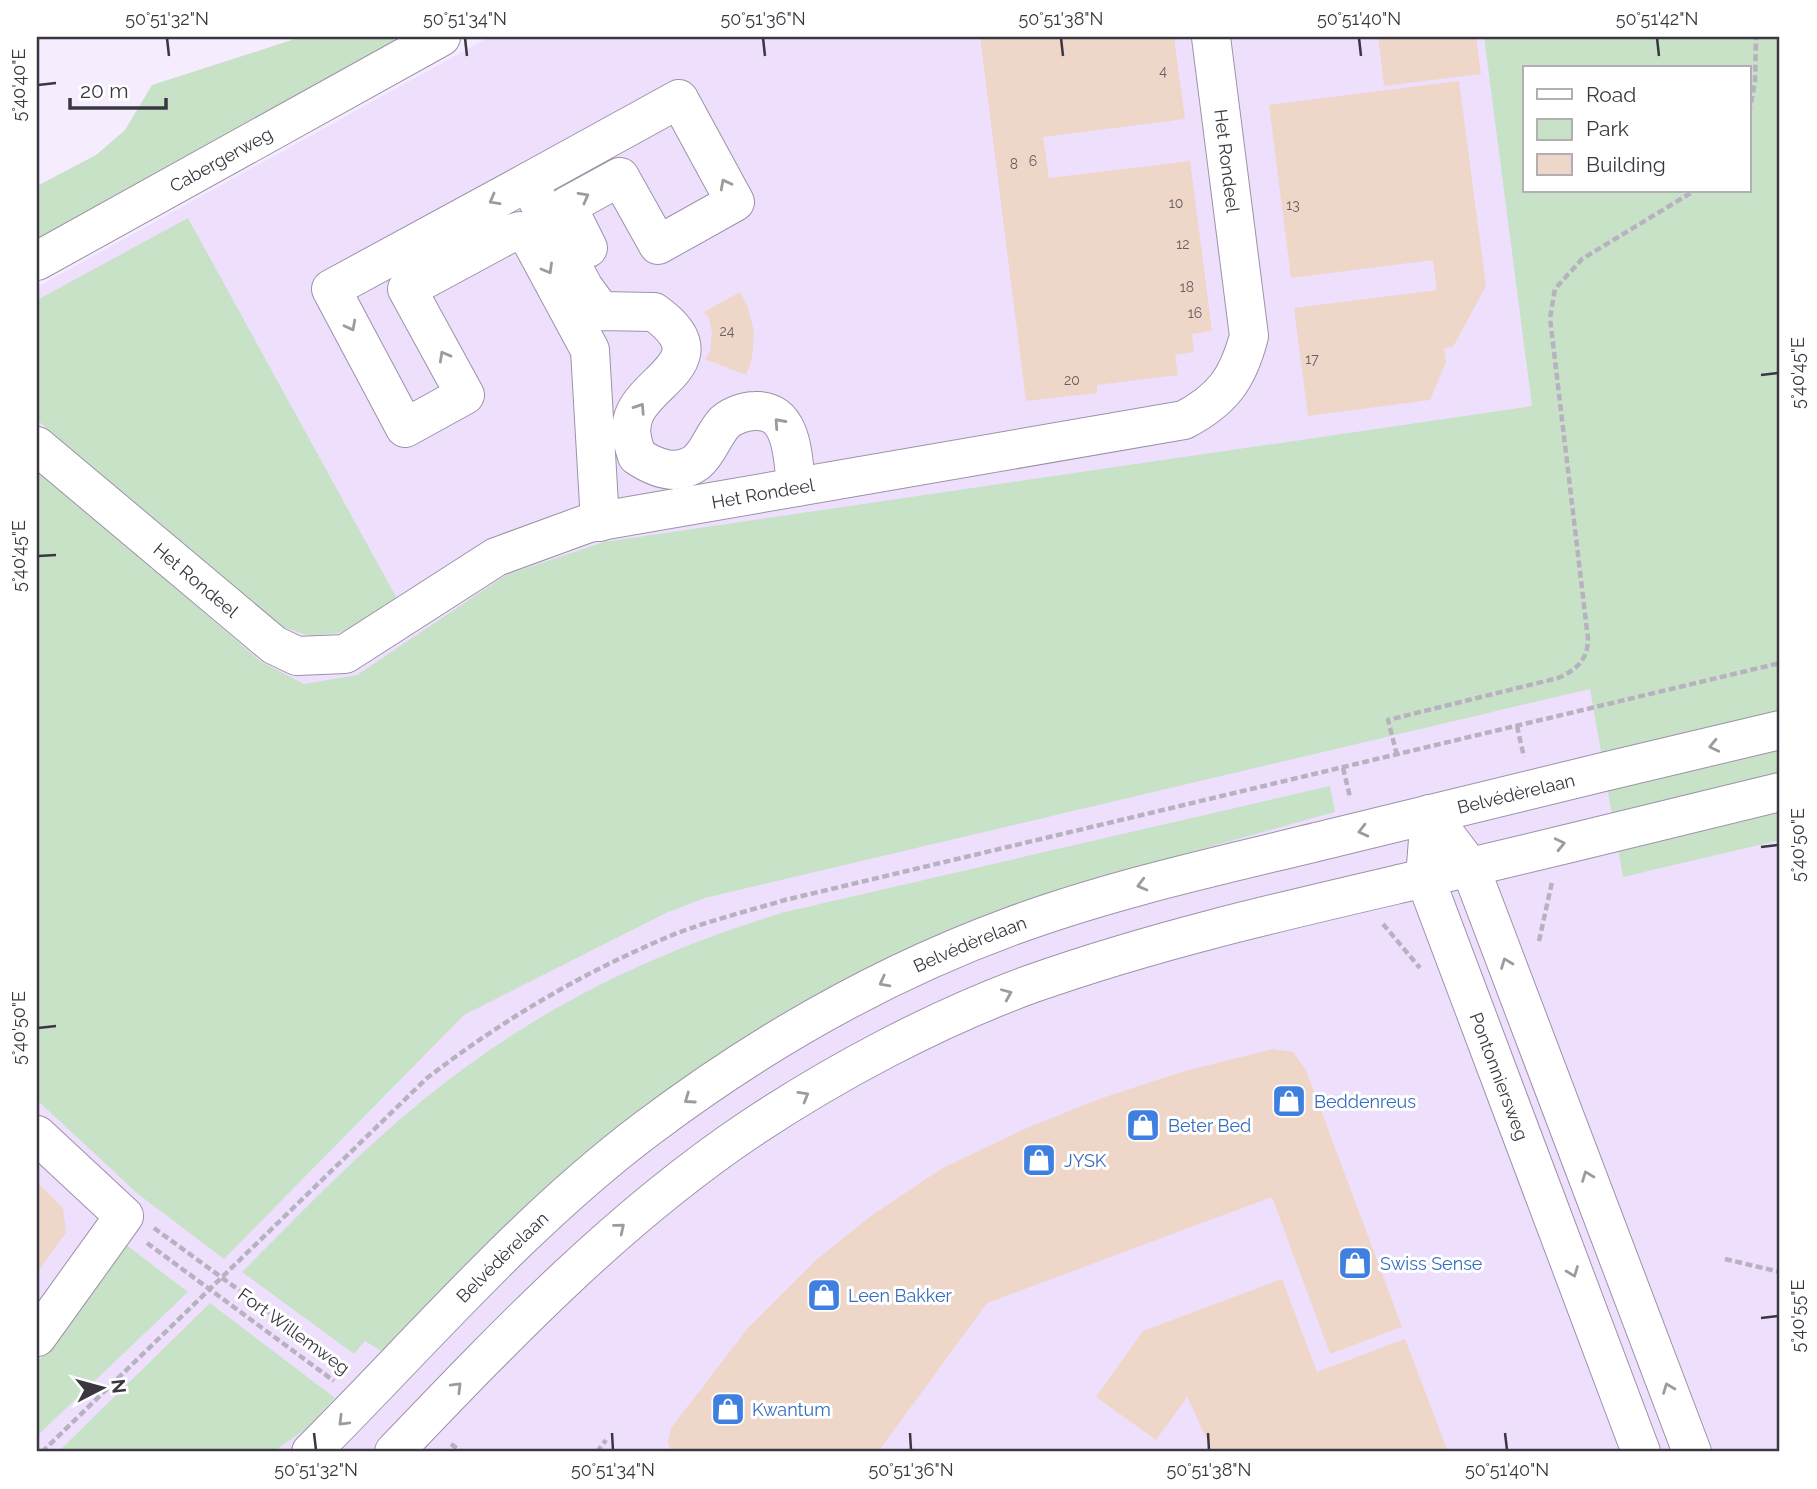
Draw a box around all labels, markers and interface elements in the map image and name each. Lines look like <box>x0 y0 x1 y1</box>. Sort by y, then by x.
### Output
text: 50°51'32"N <box>125 8 209 29</box>
text: 50°51'34"N <box>423 8 507 29</box>
text: 50°51'36"N <box>720 8 806 29</box>
text: 50°51'38"N <box>1019 8 1103 29</box>
text: 50°51'40"N <box>1317 8 1401 29</box>
text: 50°51'42"N <box>1616 8 1698 29</box>
text: 5°40'40"E <box>8 48 29 122</box>
house number: 4 <box>1159 63 1167 79</box>
scale bar <box>70 66 166 110</box>
legend <box>1523 66 1750 192</box>
text: 20 m <box>80 78 128 103</box>
text: Road <box>1586 82 1636 107</box>
street label: Het Rondeel <box>1210 108 1244 214</box>
text: Park <box>1586 116 1629 141</box>
street label: Cabergerweg <box>166 122 276 196</box>
text: Building <box>1586 152 1666 177</box>
house number: 6 <box>1029 153 1037 169</box>
house number: 8 <box>1010 156 1018 172</box>
one-way arrow <box>720 179 733 191</box>
one-way arrow <box>489 192 501 205</box>
one-way arrow <box>577 192 589 205</box>
house number: 10 <box>1169 195 1183 211</box>
house number: 13 <box>1286 197 1300 213</box>
house number: 12 <box>1176 236 1190 252</box>
one-way arrow <box>539 262 552 275</box>
house number: 18 <box>1180 279 1194 295</box>
house number: 16 <box>1188 305 1202 321</box>
one-way arrow <box>342 319 356 331</box>
house number: 24 <box>720 323 735 339</box>
text: 5°40'45"E <box>1787 337 1808 409</box>
one-way arrow <box>438 351 452 363</box>
house number: 17 <box>1305 351 1319 367</box>
house number: 20 <box>1064 372 1080 388</box>
one-way arrow <box>632 403 645 416</box>
one-way arrow <box>775 418 788 431</box>
street label: Het Rondeel <box>710 474 816 512</box>
text: 5°40'45"E <box>8 520 29 592</box>
street label: Het Rondeel <box>150 538 243 621</box>
one-way arrow <box>1708 738 1720 752</box>
street label: Belvédèrelaan <box>1455 769 1577 817</box>
text: 5°40'50"E <box>1787 808 1808 882</box>
one-way arrow <box>1357 823 1369 837</box>
one-way arrow <box>1554 838 1566 853</box>
one-way arrow <box>1137 876 1149 891</box>
street label: Belvédèrelaan <box>910 911 1029 976</box>
one-way arrow <box>1500 958 1514 970</box>
one-way arrow <box>879 974 891 988</box>
one-way arrow <box>1000 988 1012 1002</box>
text: 5°40'50"E <box>8 991 29 1065</box>
street label: Pontonniersweg <box>1466 1009 1533 1143</box>
shop icon: Beddenreus <box>1270 1082 1308 1120</box>
one-way arrow <box>684 1091 697 1103</box>
one-way arrow <box>797 1091 809 1104</box>
place label: Beddenreus <box>1314 1091 1416 1112</box>
shop icon: Beter Bed <box>1124 1106 1162 1144</box>
place label: Beter Bed <box>1168 1115 1251 1136</box>
shop icon: JYSK <box>1020 1141 1058 1179</box>
place label: JYSK <box>1064 1150 1107 1171</box>
one-way arrow <box>1582 1170 1596 1182</box>
street label: Belvédèrelaan <box>451 1207 552 1306</box>
one-way arrow <box>612 1224 624 1237</box>
shop icon: Swiss Sense <box>1336 1244 1374 1282</box>
place label: Swiss Sense <box>1380 1253 1483 1274</box>
one-way arrow <box>1565 1265 1579 1277</box>
shop icon: Leen Bakker <box>805 1276 843 1314</box>
text: 5°40'55"E <box>1787 1280 1808 1352</box>
street label: Fort Willemweg <box>234 1284 354 1378</box>
place label: Leen Bakker <box>848 1285 952 1306</box>
north arrow <box>66 1352 136 1422</box>
text: N <box>107 1378 131 1395</box>
one-way arrow <box>448 1383 461 1396</box>
one-way arrow <box>1662 1383 1676 1395</box>
shop icon: Kwantum <box>709 1390 747 1428</box>
place label: Kwantum <box>752 1399 831 1420</box>
one-way arrow <box>338 1412 351 1425</box>
text: 50°51'32"N <box>274 1459 358 1480</box>
text: 50°51'34"N <box>571 1459 655 1480</box>
text: 50°51'36"N <box>868 1459 954 1480</box>
text: 50°51'38"N <box>1167 1459 1251 1480</box>
text: 50°51'40"N <box>1465 1459 1549 1480</box>

